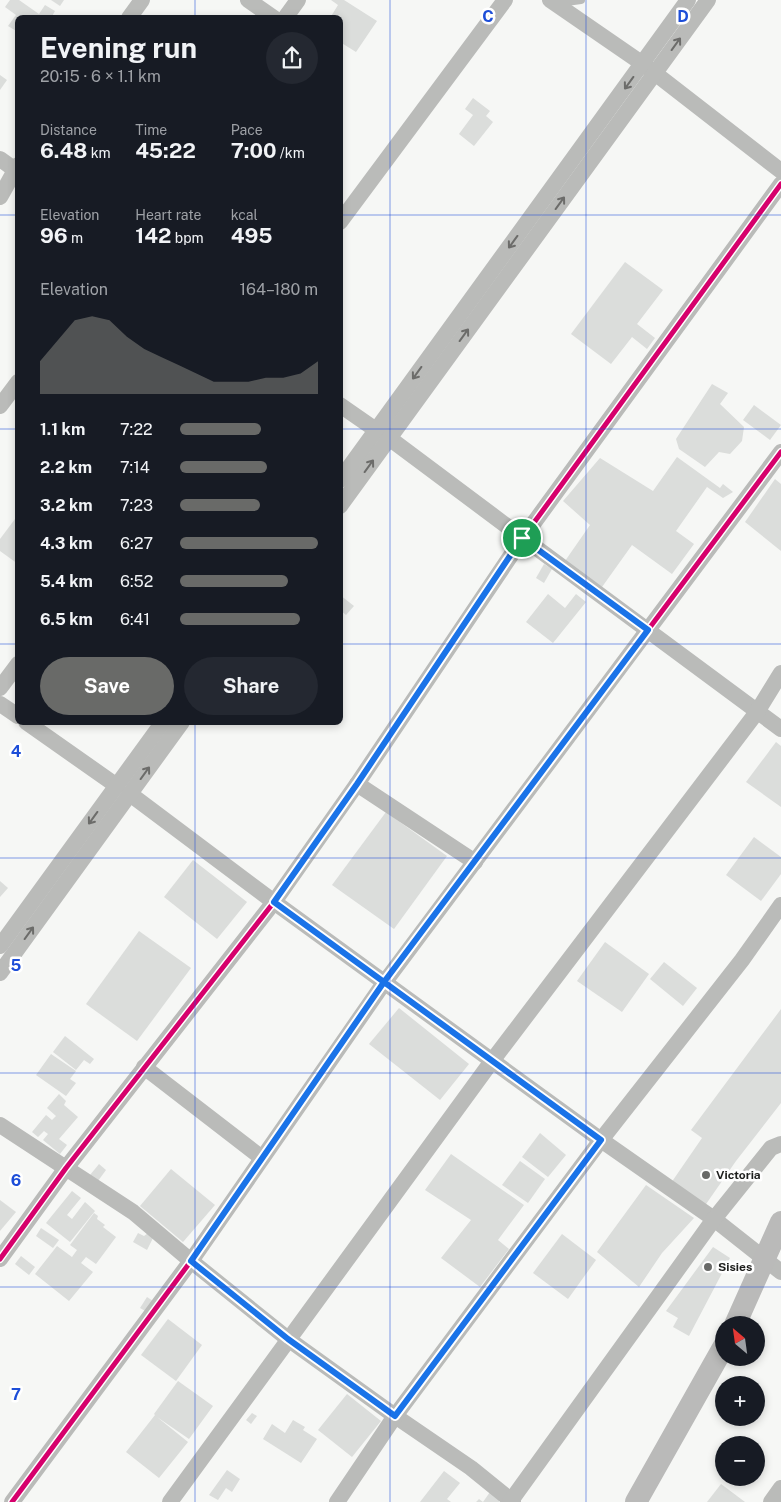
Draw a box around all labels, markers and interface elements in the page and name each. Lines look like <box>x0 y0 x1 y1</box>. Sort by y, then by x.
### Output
text: C <box>482 7 494 26</box>
text: D <box>677 7 689 26</box>
text: Evening run <box>40 31 197 64</box>
button: share <box>266 32 318 84</box>
one-way arrow <box>671 37 681 51</box>
text: 20:15 · 6 × 1.1 km <box>40 67 161 86</box>
one-way arrow <box>624 75 635 89</box>
text: Distance <box>40 122 97 138</box>
text: Time <box>135 122 167 138</box>
text: Pace <box>231 122 263 138</box>
text: 6.48 <box>40 138 87 163</box>
text: 45:22 <box>135 138 196 163</box>
text: 7:00 <box>231 138 276 163</box>
text: km <box>87 145 111 161</box>
text: /km <box>276 145 305 161</box>
one-way arrow <box>555 197 565 211</box>
text: Elevation <box>40 207 99 223</box>
text: Heart rate <box>135 207 202 223</box>
text: kcal <box>231 207 258 223</box>
text: 96 <box>40 223 68 248</box>
text: 142 <box>135 223 171 248</box>
text: 495 <box>231 223 272 248</box>
text: m <box>68 230 83 246</box>
text: bpm <box>171 230 204 246</box>
one-way arrow <box>508 235 518 249</box>
text: Elevation <box>40 280 108 299</box>
text: 164–180 m <box>240 280 318 299</box>
one-way arrow <box>459 329 470 342</box>
one-way arrow <box>412 366 423 380</box>
text: 1.1 km <box>40 420 85 439</box>
text: 7:22 <box>120 420 153 439</box>
text: 2.2 km <box>40 458 92 477</box>
text: 7:14 <box>120 458 150 477</box>
one-way arrow <box>364 459 374 473</box>
text: 3.2 km <box>40 496 93 515</box>
text: 7:23 <box>120 496 153 515</box>
pin <box>501 517 543 559</box>
icon: arrive <box>508 524 536 552</box>
text: 4.3 km <box>40 534 93 553</box>
text: 6:27 <box>120 534 153 553</box>
text: 5.4 km <box>40 572 93 591</box>
text: 6:52 <box>120 572 153 591</box>
text: 6.5 km <box>40 610 93 629</box>
text: 6:41 <box>120 610 150 629</box>
button: Save <box>40 657 174 715</box>
button: Share <box>184 657 318 715</box>
text: 4 <box>11 742 22 761</box>
one-way arrow <box>140 767 150 781</box>
one-way arrow <box>88 811 98 825</box>
one-way arrow <box>24 926 34 940</box>
text: 5 <box>11 956 22 975</box>
place label: Victoria <box>716 1168 761 1182</box>
marker: Victoria <box>700 1169 712 1181</box>
text: 6 <box>11 1171 21 1190</box>
place label: Sisies <box>718 1260 752 1274</box>
marker: Sisies <box>702 1261 714 1273</box>
north arrow <box>715 1316 765 1366</box>
map controls <box>715 1316 765 1486</box>
button: + <box>715 1376 765 1426</box>
text: 7 <box>11 1385 21 1404</box>
button: − <box>715 1436 765 1486</box>

